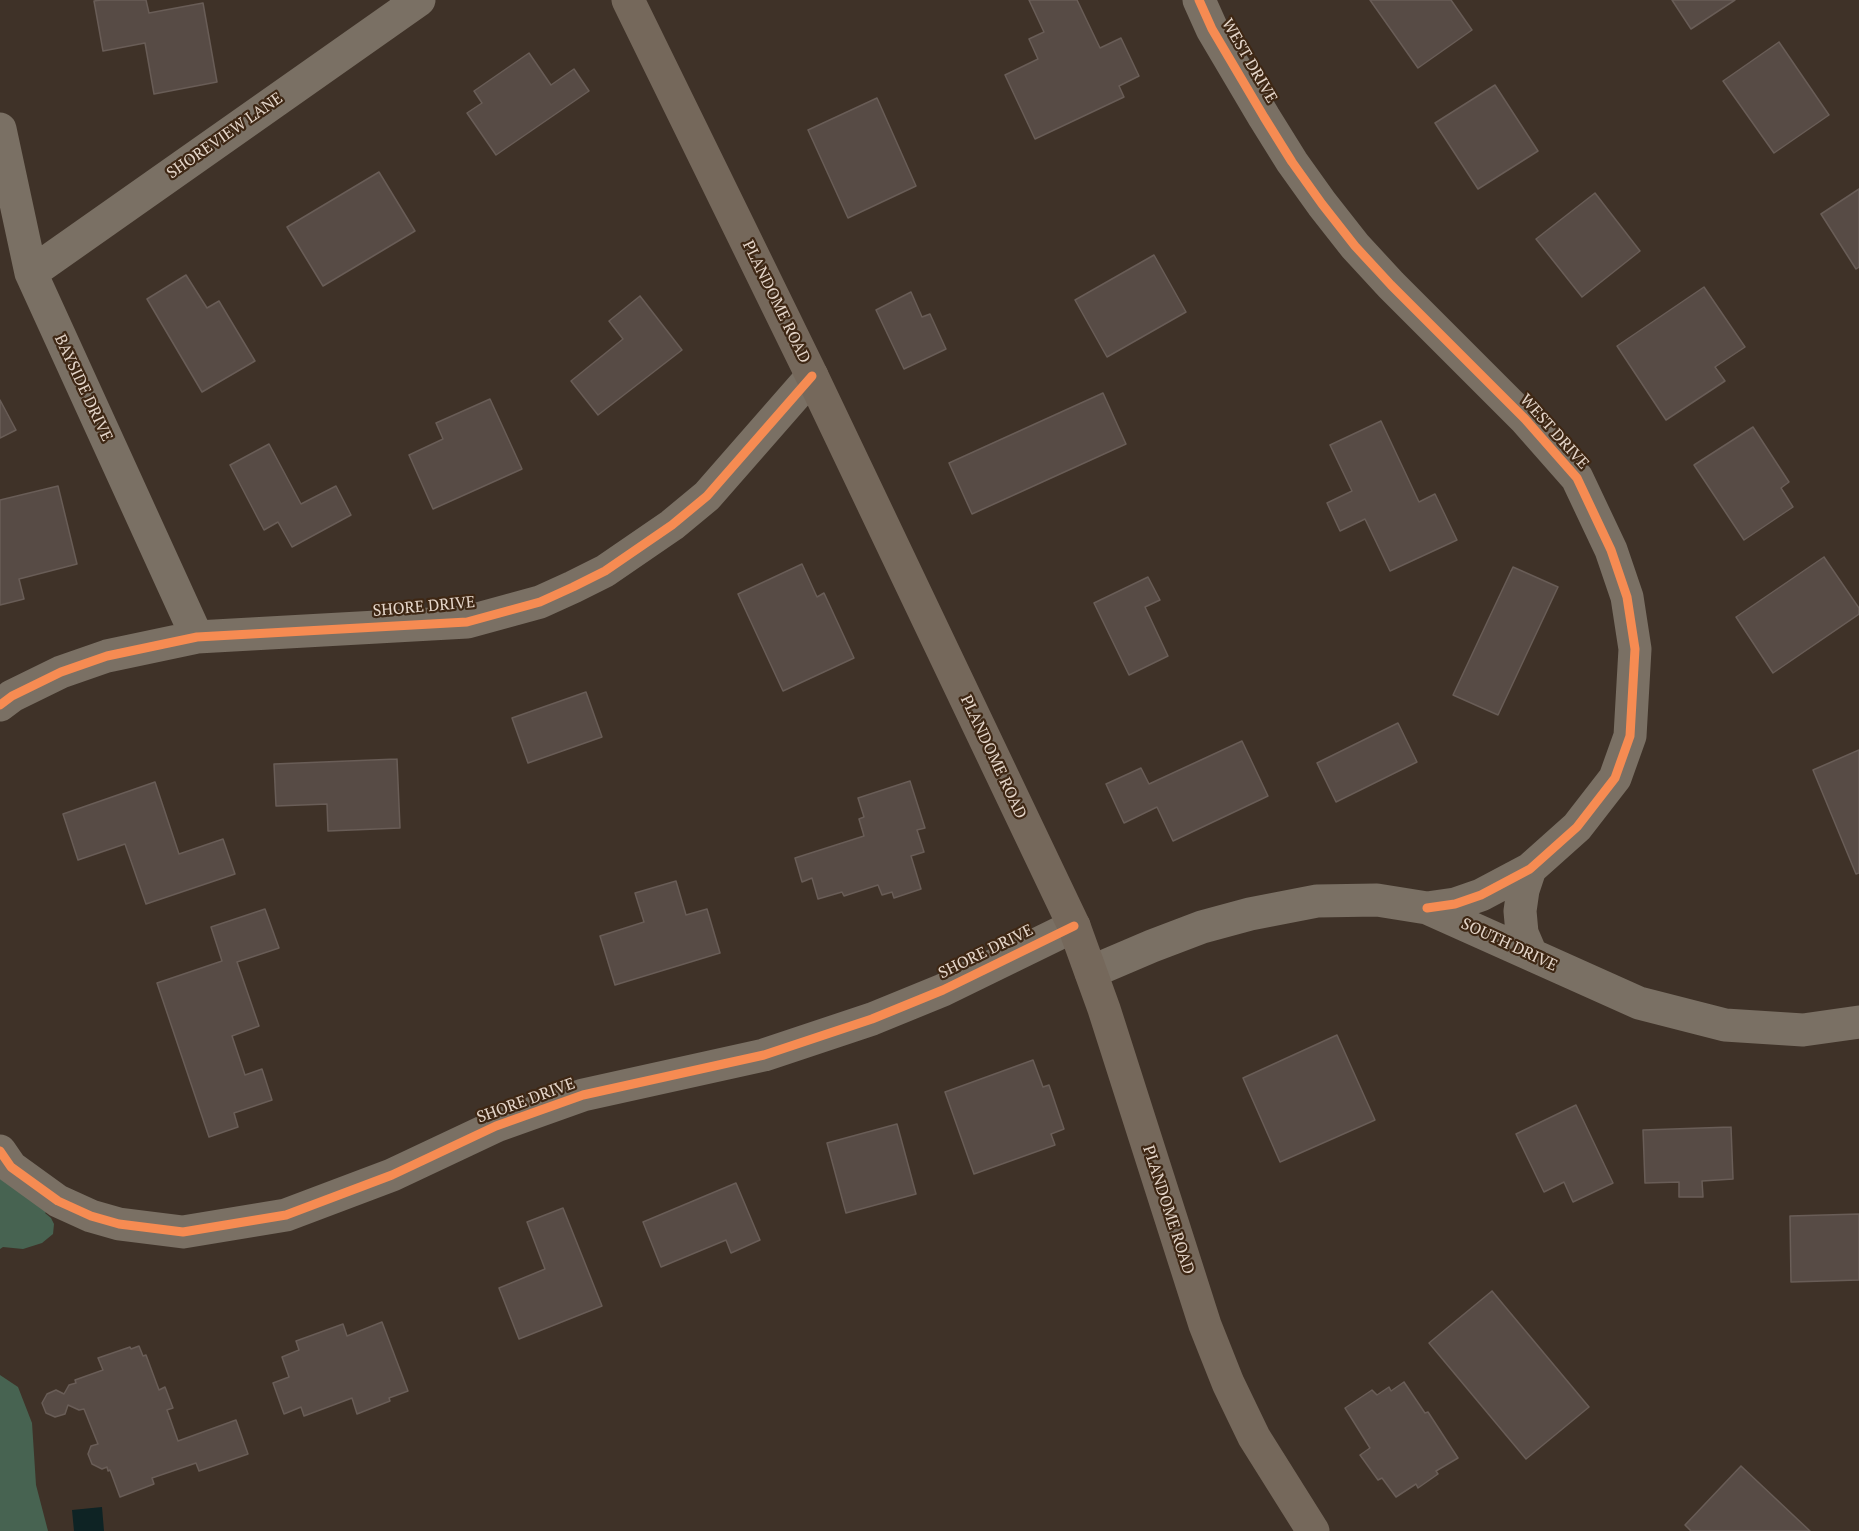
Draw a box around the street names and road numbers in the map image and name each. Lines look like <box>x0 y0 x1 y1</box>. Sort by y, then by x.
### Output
street label: WEST DRIVE <box>1217 15 1281 107</box>
street label: SHOREVIEW LANE <box>163 89 287 183</box>
street label: PLANDOME ROAD <box>738 238 814 366</box>
street label: BAYSIDE DRIVE <box>50 331 116 445</box>
street label: WEST DRIVE <box>1515 391 1593 473</box>
street label: SHORE DRIVE <box>372 593 476 621</box>
street label: PLANDOME ROAD <box>956 692 1030 822</box>
street label: SOUTH DRIVE <box>1458 914 1560 976</box>
street label: SHORE DRIVE <box>936 921 1036 983</box>
street label: SHORE DRIVE <box>474 1074 578 1128</box>
street label: PLANDOME ROAD <box>1138 1143 1198 1277</box>

